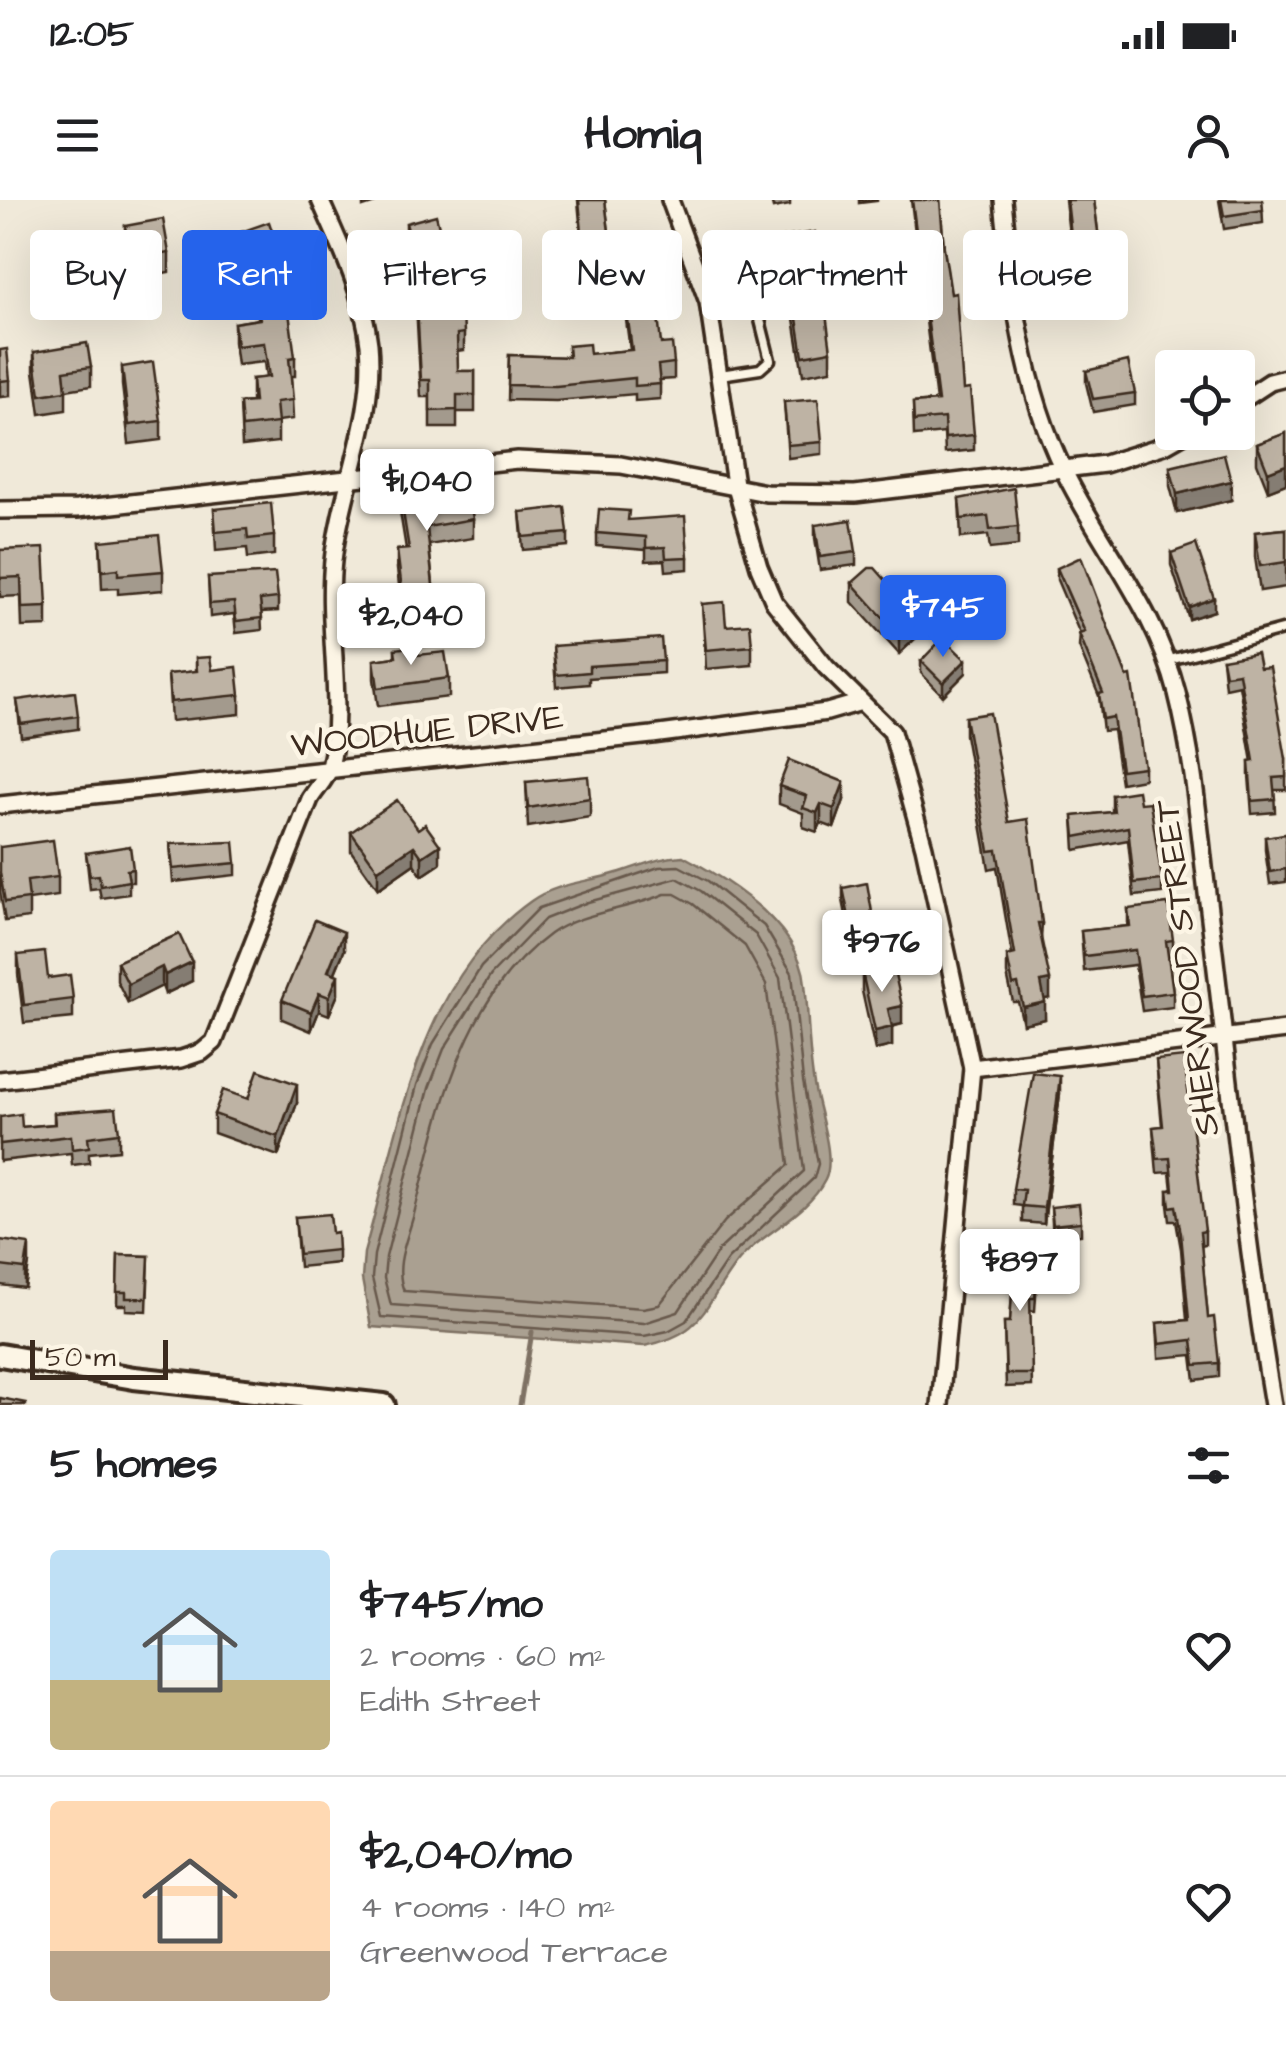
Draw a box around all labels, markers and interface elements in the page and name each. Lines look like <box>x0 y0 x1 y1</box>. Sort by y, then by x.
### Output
text: 12:05 <box>50 9 134 61</box>
text: Homiq <box>584 104 702 166</box>
icon: menu <box>50 108 105 163</box>
icon: person <box>1181 108 1236 163</box>
chip: Buy <box>30 230 162 320</box>
chip: Rent <box>182 230 327 320</box>
chip: Filters <box>347 230 522 320</box>
chip: New <box>542 230 682 320</box>
chip: Apartment <box>702 230 943 320</box>
chip: House <box>963 230 1128 320</box>
map controls <box>1155 350 1255 450</box>
button: locate <box>1155 350 1255 450</box>
pin: $1,040 <box>346 449 508 534</box>
text: $1,040 <box>382 459 472 504</box>
pin: $745 <box>884 575 1002 660</box>
pin: $2,040 <box>330 583 492 668</box>
text: $745 <box>902 585 984 630</box>
text: $2,040 <box>359 593 463 638</box>
street label: WOODHUE DRIVE <box>289 693 566 770</box>
street label: SHERWOOD STREET <box>1143 797 1232 1139</box>
pin: $976 <box>823 910 941 995</box>
text: $976 <box>844 920 920 965</box>
pin: $897 <box>961 1229 1079 1314</box>
text: $897 <box>982 1239 1058 1284</box>
scale bar <box>30 1335 168 1380</box>
text: 50 m <box>45 1338 116 1377</box>
text: 5 homes <box>50 1436 217 1494</box>
icon: filters <box>1181 1438 1236 1493</box>
text: $745/mo <box>360 1576 543 1634</box>
icon: home <box>130 1590 250 1710</box>
icon: heart <box>1181 1623 1236 1678</box>
text: 2 rooms · 60 m² <box>360 1634 606 1679</box>
text: Edith Street <box>360 1679 541 1724</box>
text: $2,040/mo <box>360 1827 572 1885</box>
icon: home <box>130 1841 250 1961</box>
icon: heart <box>1181 1874 1236 1929</box>
text: 4 rooms · 140 m² <box>360 1885 615 1930</box>
text: Greenwood Terrace <box>360 1930 668 1975</box>

